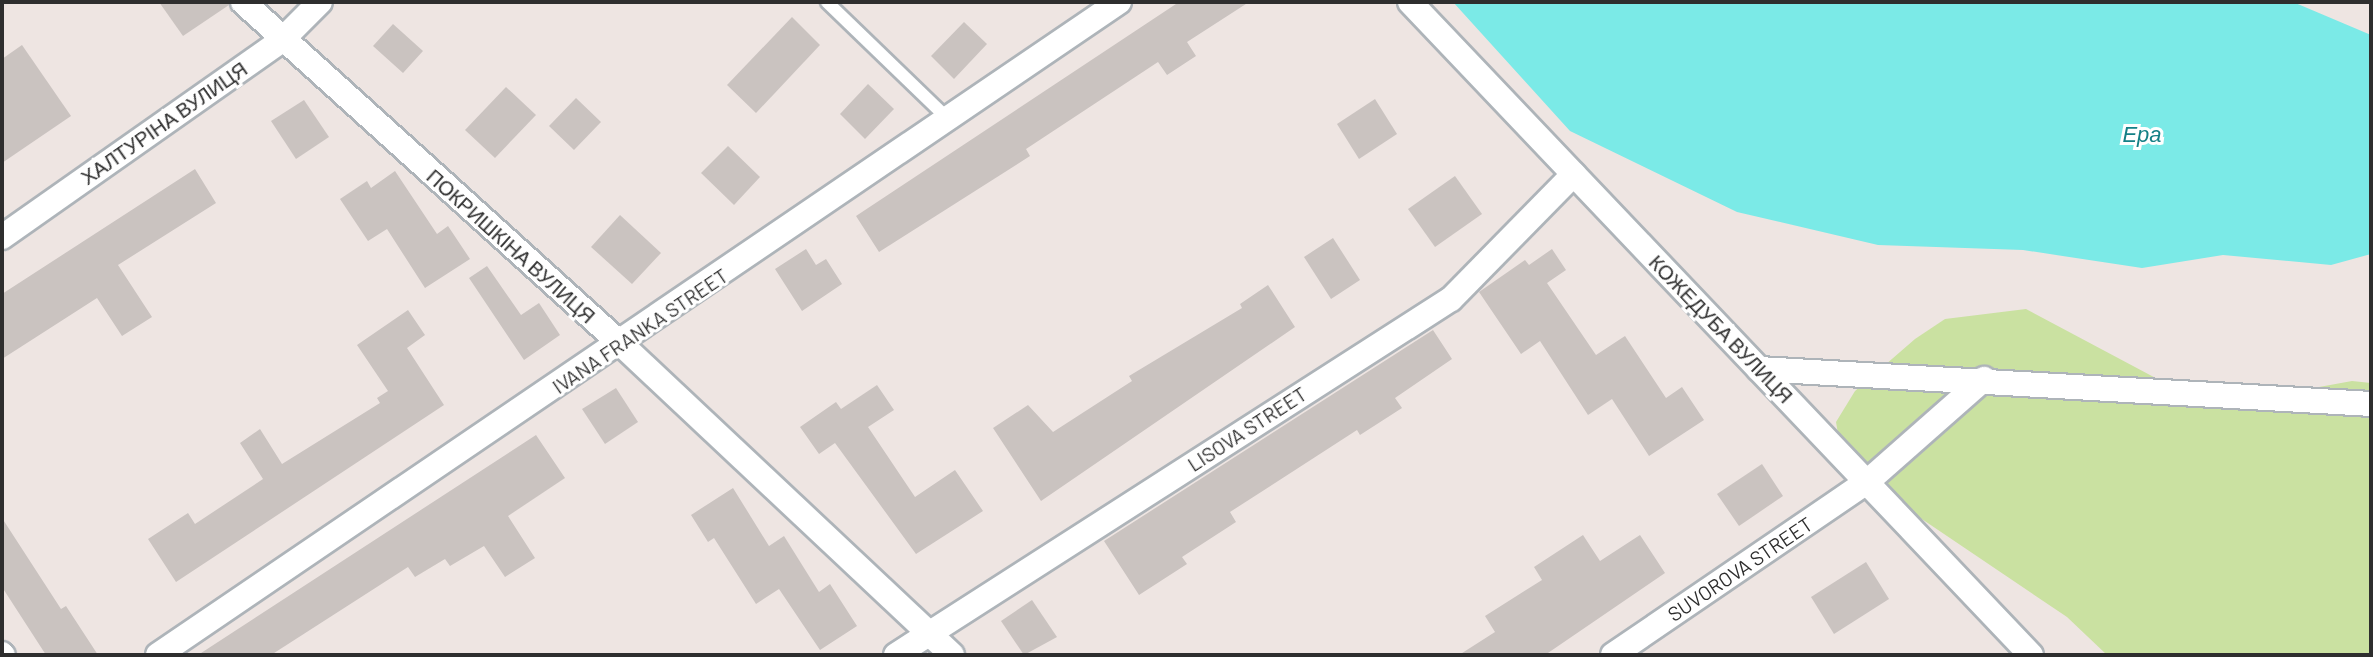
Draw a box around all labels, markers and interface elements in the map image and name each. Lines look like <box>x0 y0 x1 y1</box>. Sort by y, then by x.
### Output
street label: ХАЛТУРІНА ВУЛИЦЯ <box>76 57 252 189</box>
water label: Ера <box>2122 121 2162 147</box>
street label: ПОКРИШКІНА ВУЛИЦЯ <box>422 164 600 328</box>
street label: КОЖЕДУБА ВУЛИЦЯ <box>1644 250 1798 408</box>
street label: IVANA FRANKA STREET <box>548 263 732 399</box>
street label: LISOVA STREET <box>1183 382 1311 476</box>
street label: SUVOROVA STREET <box>1663 512 1817 626</box>

